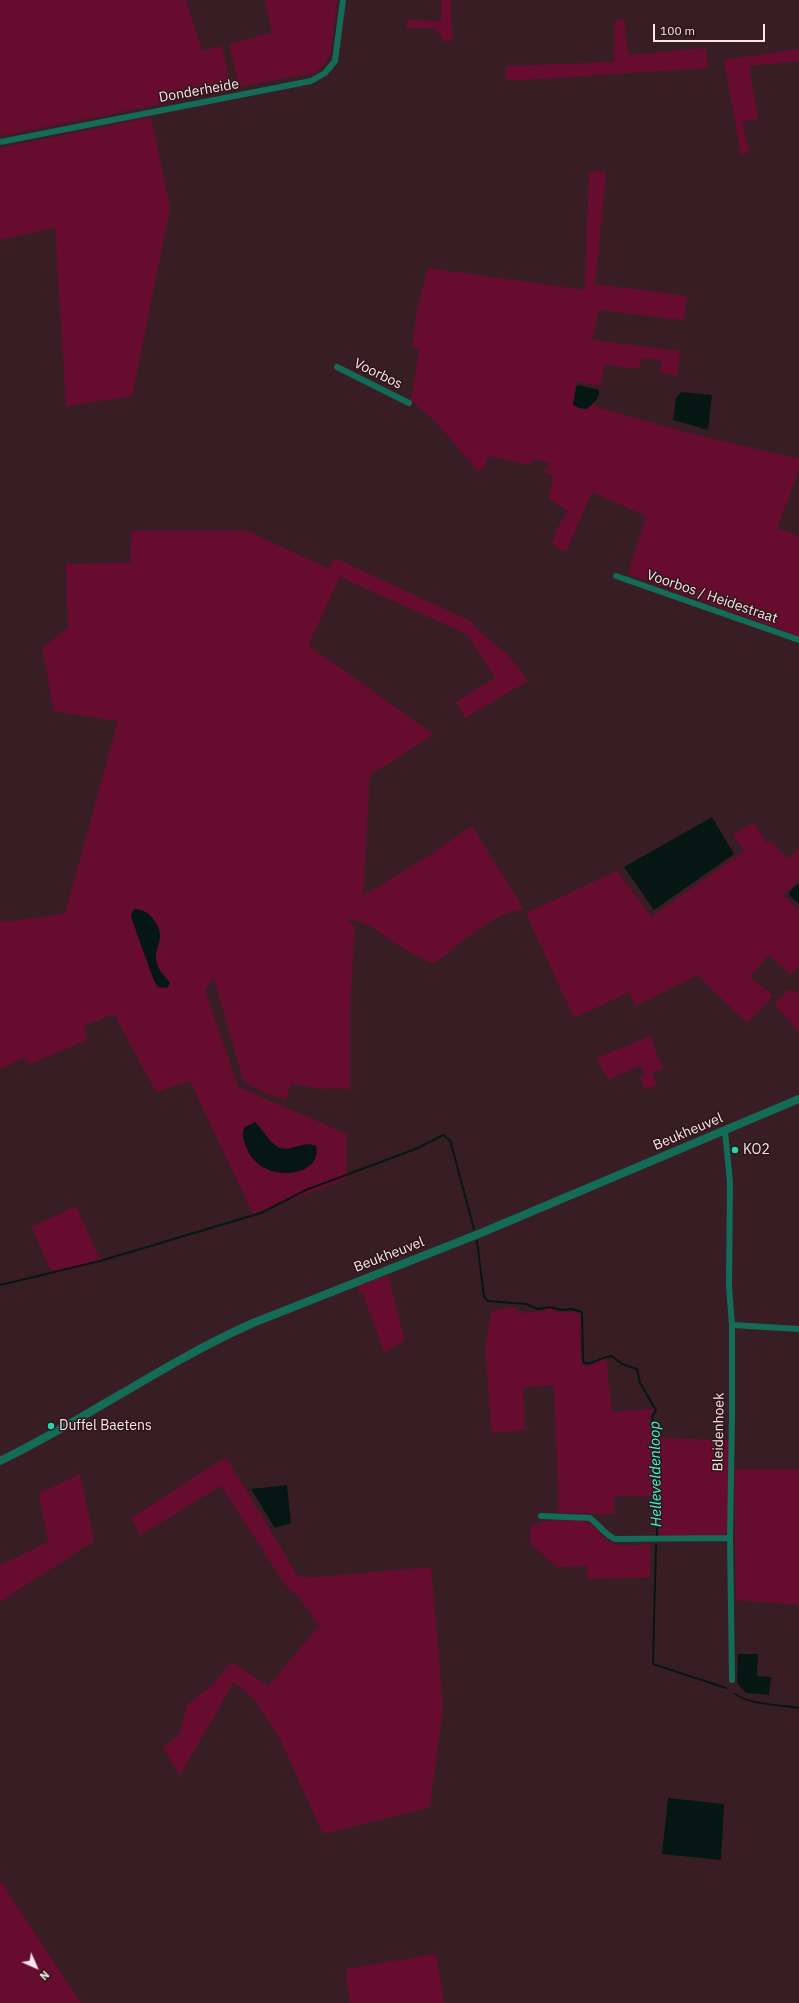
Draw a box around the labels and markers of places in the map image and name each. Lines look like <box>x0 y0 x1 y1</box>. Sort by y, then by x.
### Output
place label: KO2 <box>743 1142 770 1158</box>
marker: KO2 <box>730 1145 740 1155</box>
place label: Duffel Baetens <box>59 1418 152 1434</box>
marker: Duffel Baetens <box>46 1421 56 1431</box>

